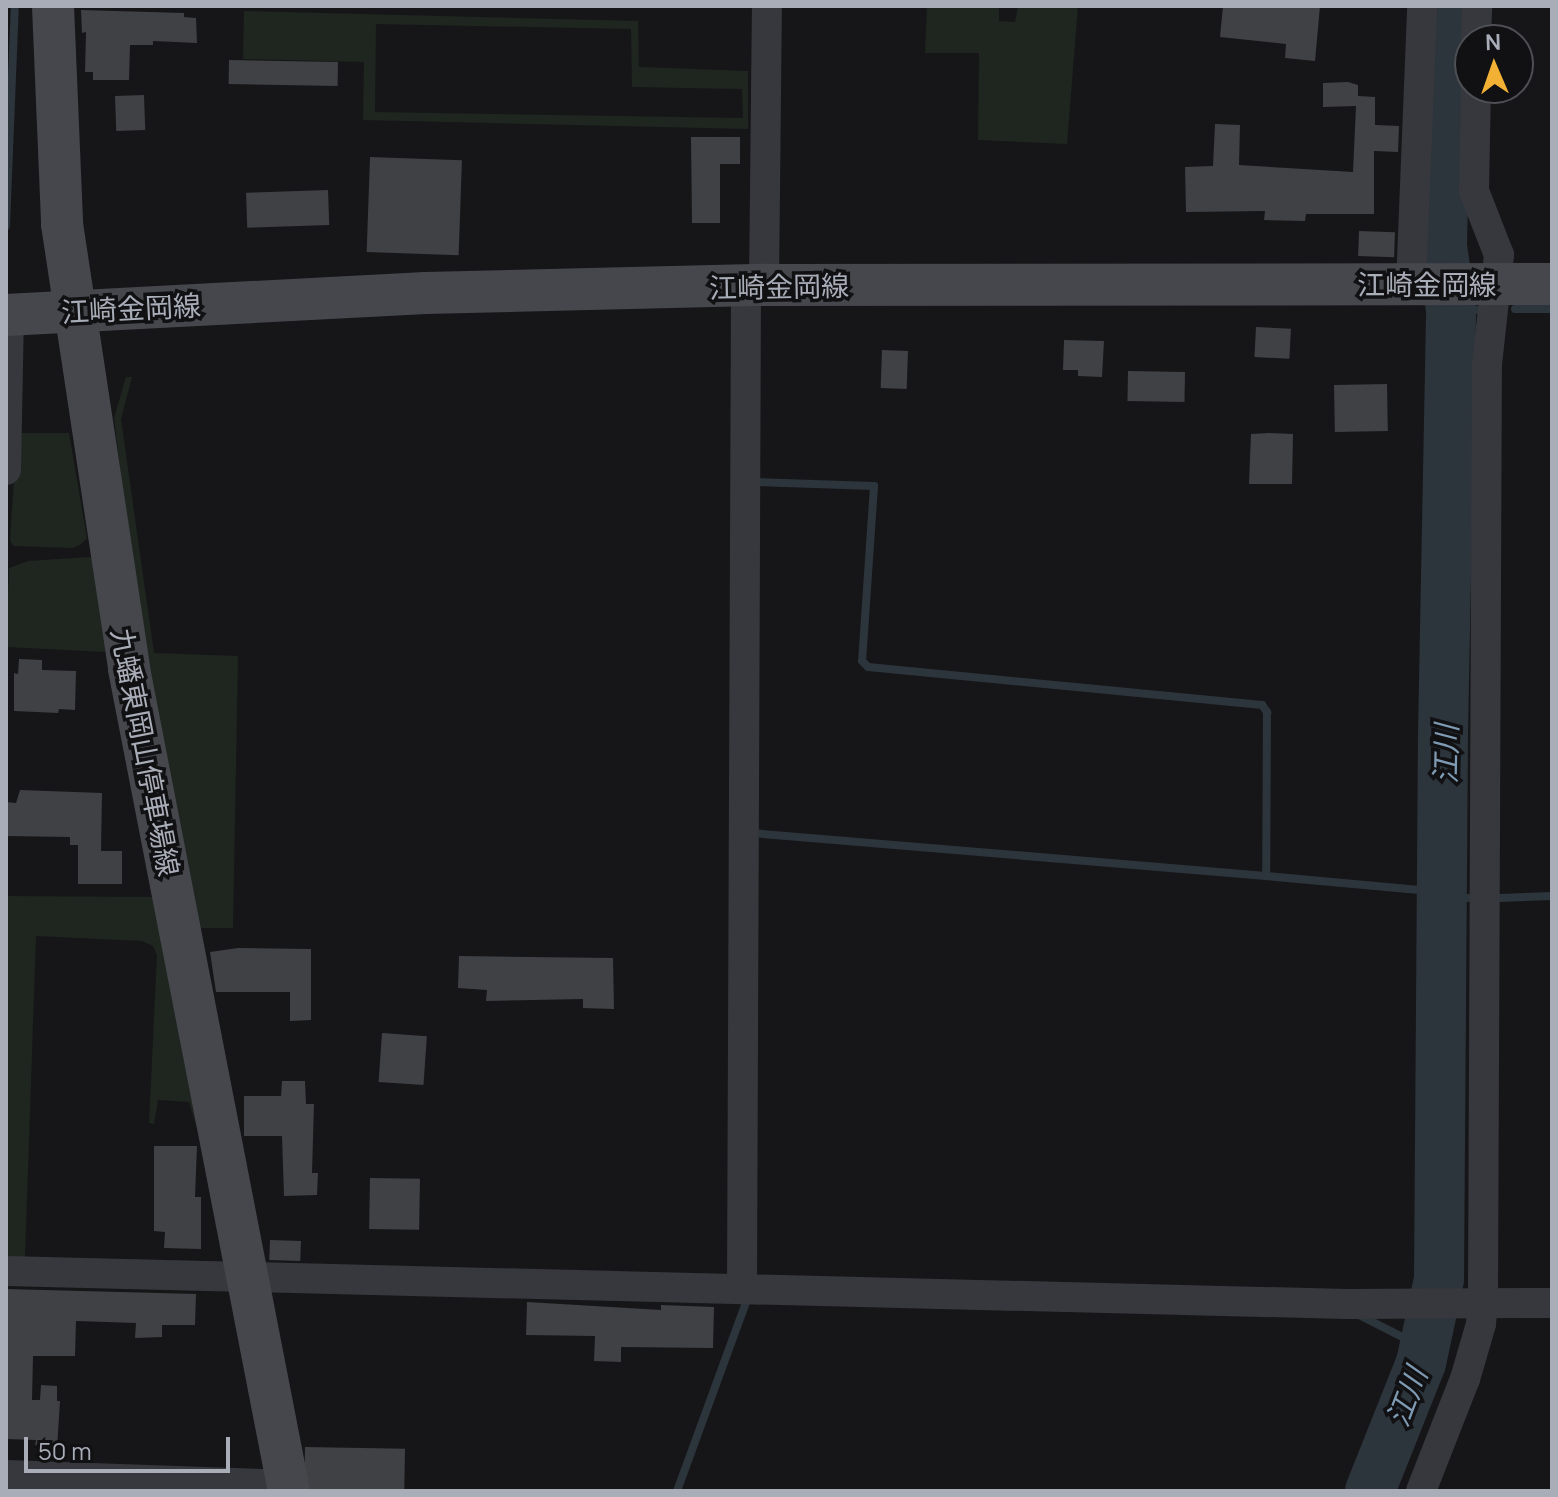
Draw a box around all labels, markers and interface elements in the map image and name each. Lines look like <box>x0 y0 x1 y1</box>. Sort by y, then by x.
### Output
north arrow <box>1454 24 1534 104</box>
text: N <box>1485 27 1502 57</box>
street label: 江崎金岡線 <box>1357 267 1497 301</box>
street label: 江崎金岡線 <box>709 268 849 304</box>
street label: 江崎金岡線 <box>60 288 202 328</box>
street label: 九蟠東岡山停車場線 <box>105 625 187 879</box>
water label: 江川 <box>1427 724 1465 784</box>
water label: 江川 <box>1379 1363 1435 1431</box>
scale bar <box>28 1421 234 1471</box>
text: 50 m <box>38 1434 92 1467</box>

